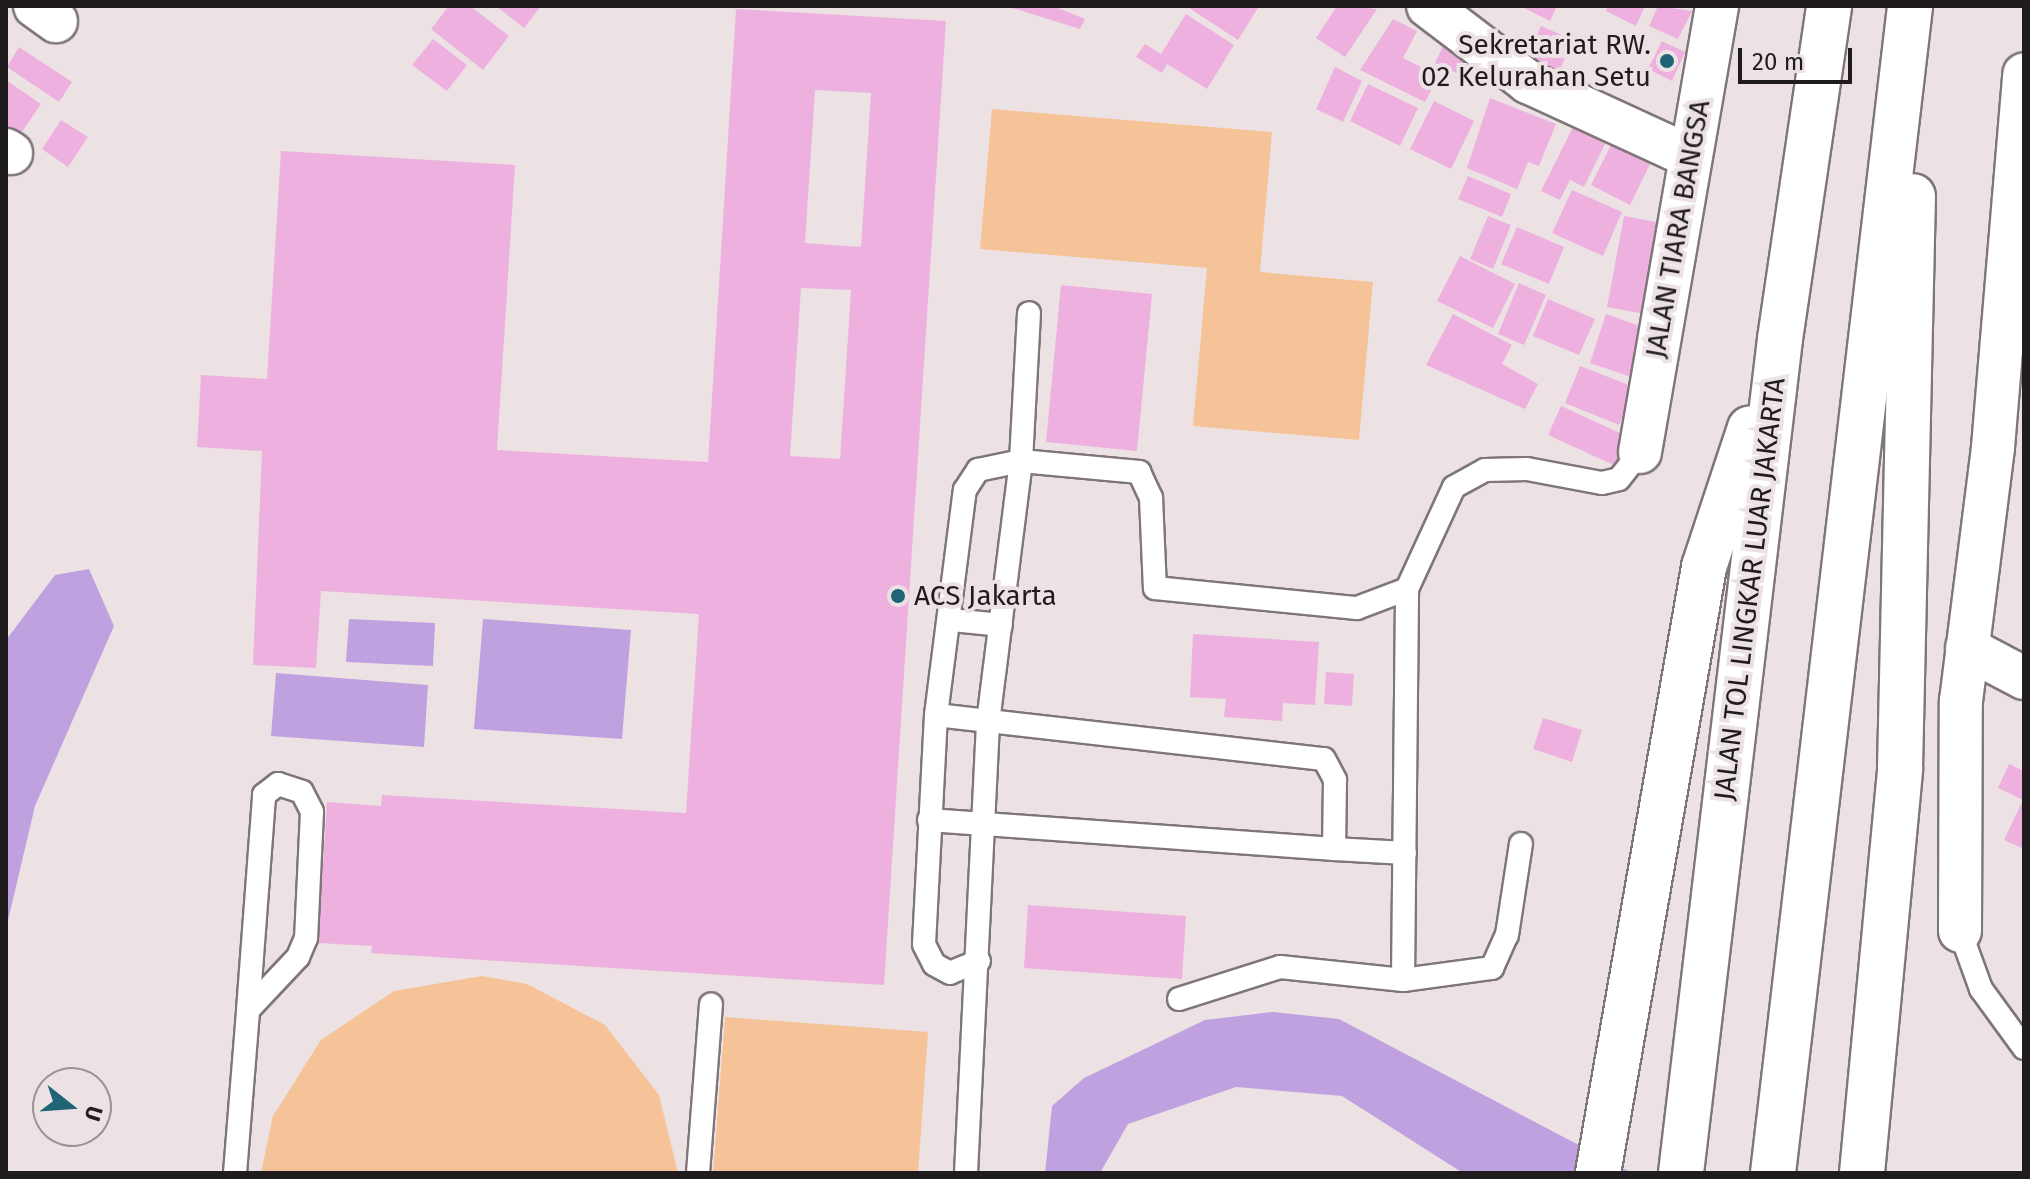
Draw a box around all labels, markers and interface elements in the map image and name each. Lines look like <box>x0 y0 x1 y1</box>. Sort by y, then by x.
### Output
place label: Sekretariat RW. 02 Kelurahan Setu <box>1421 28 1651 94</box>
scale bar <box>1742 32 1856 82</box>
text: 20 m <box>1752 48 1804 76</box>
marker: Sekretariat RW. 02 Kelurahan Setu <box>1658 52 1676 70</box>
street label: JALAN TIARA BANGSA <box>1639 97 1717 361</box>
street label: JALAN TOL LINGKAR LUAR JAKARTA <box>1707 376 1793 802</box>
place label: ACS Jakarta <box>914 579 1057 613</box>
marker: ACS Jakarta <box>889 587 907 605</box>
north arrow <box>32 1067 112 1147</box>
text: U <box>79 1103 109 1124</box>

